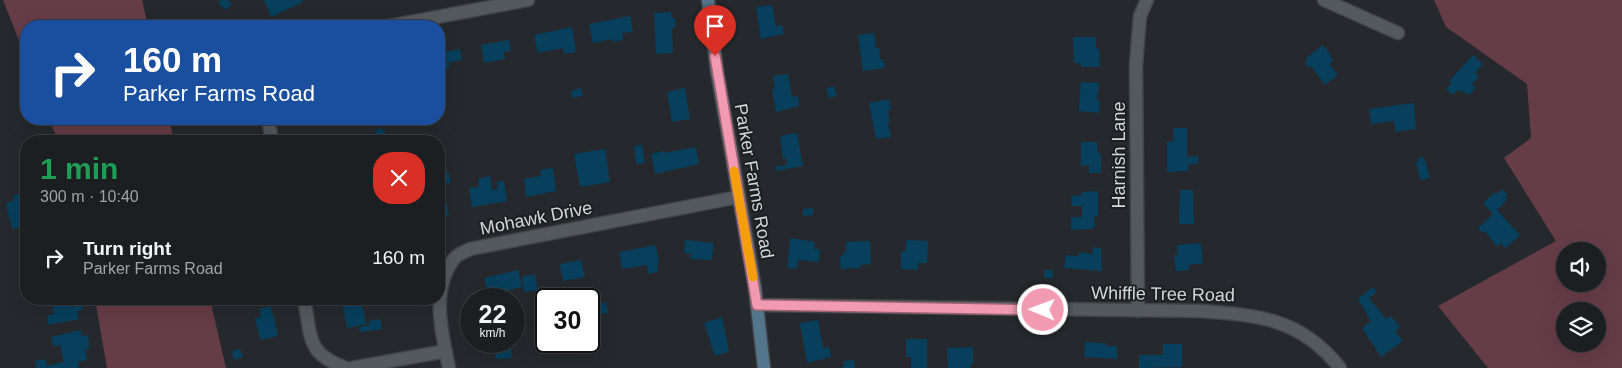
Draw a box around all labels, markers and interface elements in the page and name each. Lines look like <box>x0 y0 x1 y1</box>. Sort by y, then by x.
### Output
pin <box>694 5 736 56</box>
icon: arrive <box>701 12 729 40</box>
icon: right <box>40 40 105 105</box>
text: 160 m <box>123 40 222 79</box>
text: Parker Farms Road <box>123 81 315 106</box>
street label: Harnish Lane <box>1109 101 1129 209</box>
street label: Parker Farms Road <box>731 102 777 260</box>
text: 1 min <box>40 152 118 185</box>
button: close <box>373 152 425 204</box>
text: 300 m · 10:40 <box>40 188 139 205</box>
street label: Mohawk Drive <box>478 197 594 239</box>
text: Turn right <box>83 238 171 259</box>
map controls <box>1556 242 1606 352</box>
button: sound <box>1556 242 1606 292</box>
icon: right <box>40 244 68 272</box>
text: 160 m <box>372 247 425 268</box>
text: Parker Farms Road <box>83 260 223 277</box>
position arrow <box>1016 283 1068 335</box>
street label: Whiffle Tree Road <box>1091 283 1235 305</box>
speed limit sign: 30 <box>535 288 600 353</box>
text: 22 <box>479 300 506 328</box>
button: layers <box>1556 302 1606 352</box>
text: km/h <box>479 326 506 340</box>

